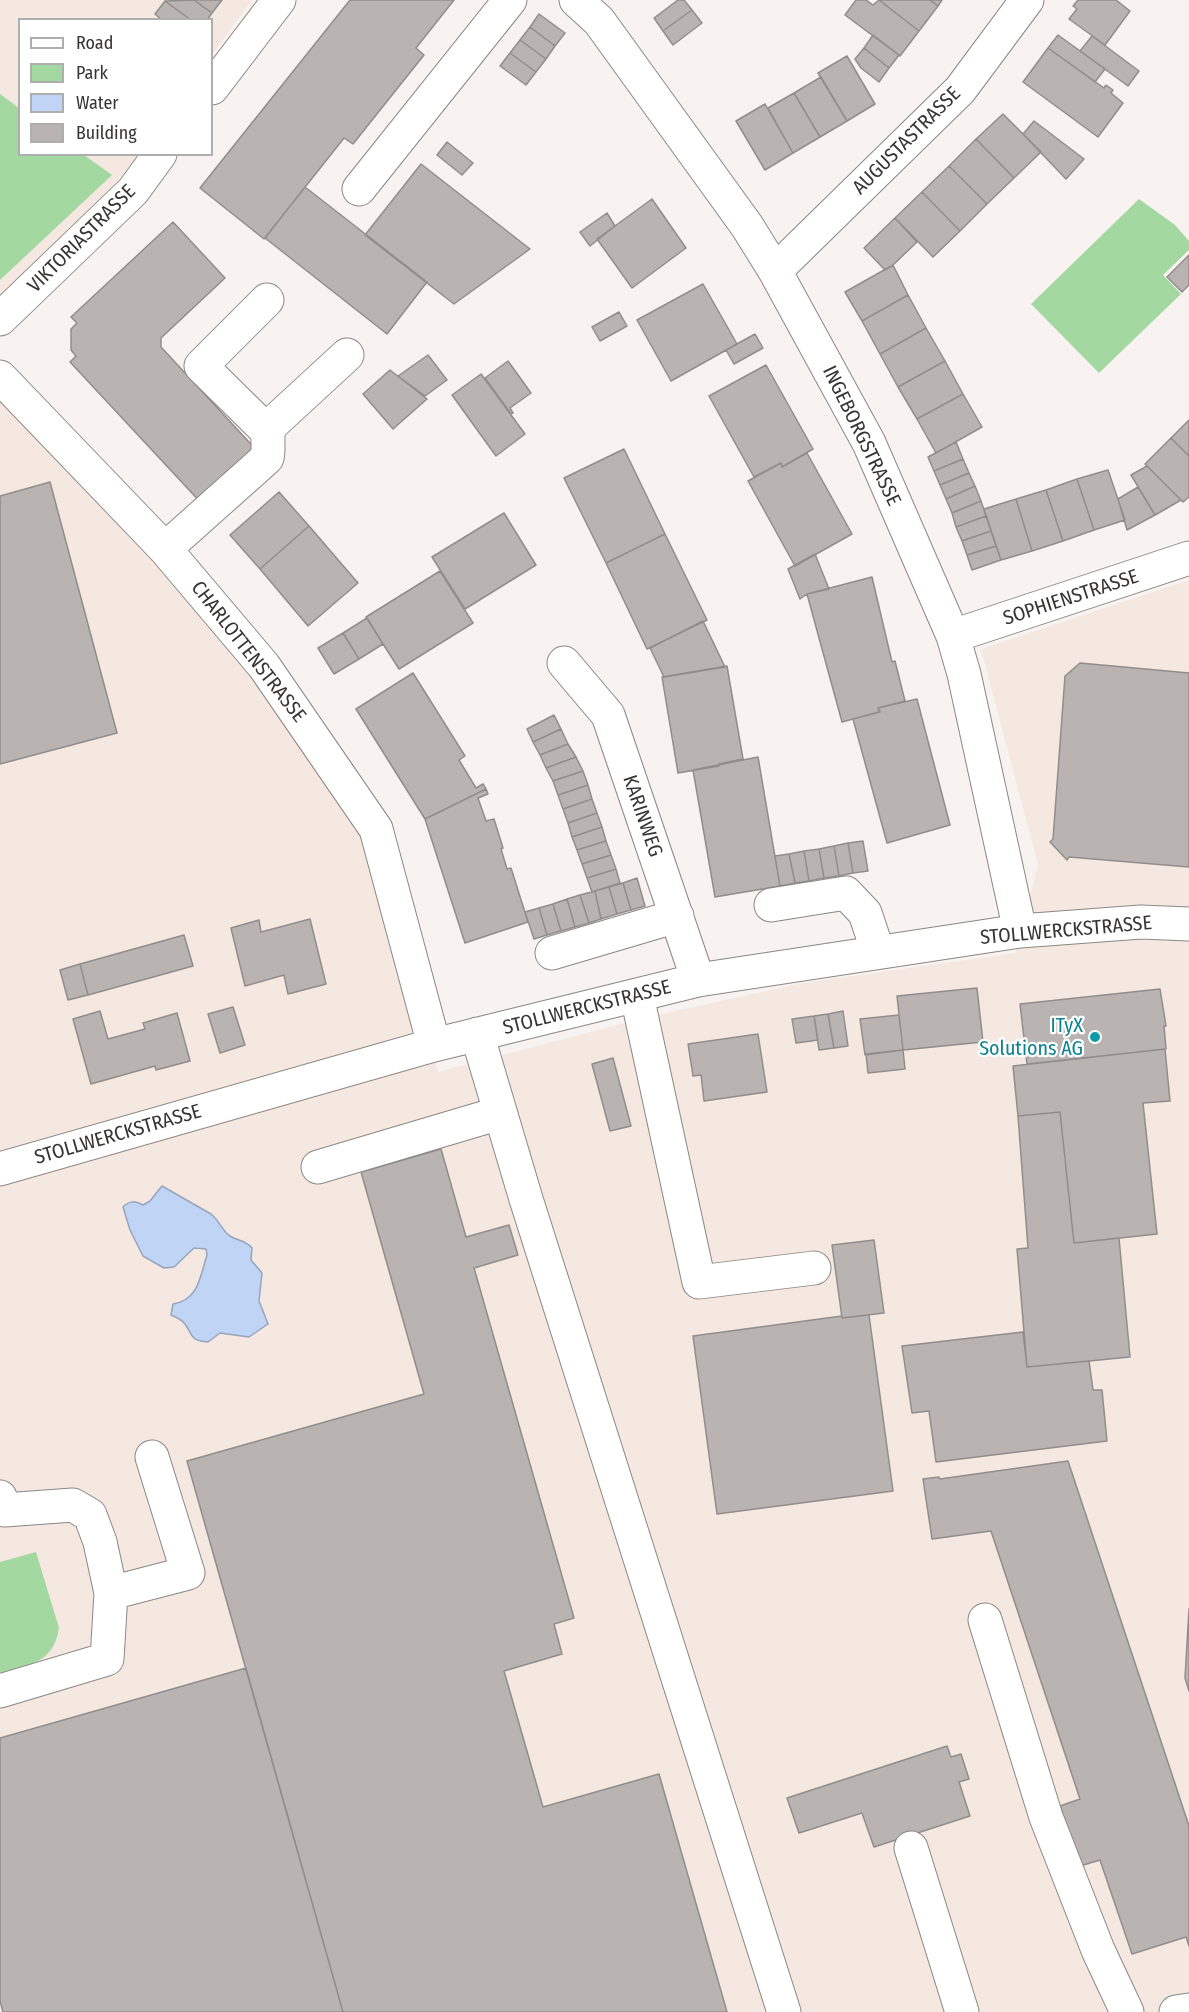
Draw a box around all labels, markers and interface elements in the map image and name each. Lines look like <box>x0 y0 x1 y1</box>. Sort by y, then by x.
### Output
legend <box>18 18 213 156</box>
text: Road <box>76 32 113 54</box>
text: Park <box>76 62 108 84</box>
street label: AUGUSTASTRASSE <box>848 82 966 200</box>
text: Water <box>76 92 119 114</box>
text: Building <box>76 122 137 144</box>
street label: VIKTORIASTRASSE <box>23 180 141 298</box>
street label: INGEBORGSTRASSE <box>817 362 905 510</box>
street label: SOPHIENSTRASSE <box>1000 565 1142 631</box>
street label: CHARLOTTENSTRASSE <box>185 577 311 727</box>
street label: KARINWEG <box>617 772 667 860</box>
street label: STOLLWERCKSTRASSE <box>979 912 1153 950</box>
street label: STOLLWERCKSTRASSE <box>501 976 673 1040</box>
place label: ITyX Solutions AG <box>979 1014 1083 1061</box>
marker: ITyX Solutions AG <box>1088 1030 1102 1044</box>
street label: STOLLWERCKSTRASSE <box>32 1100 204 1170</box>

